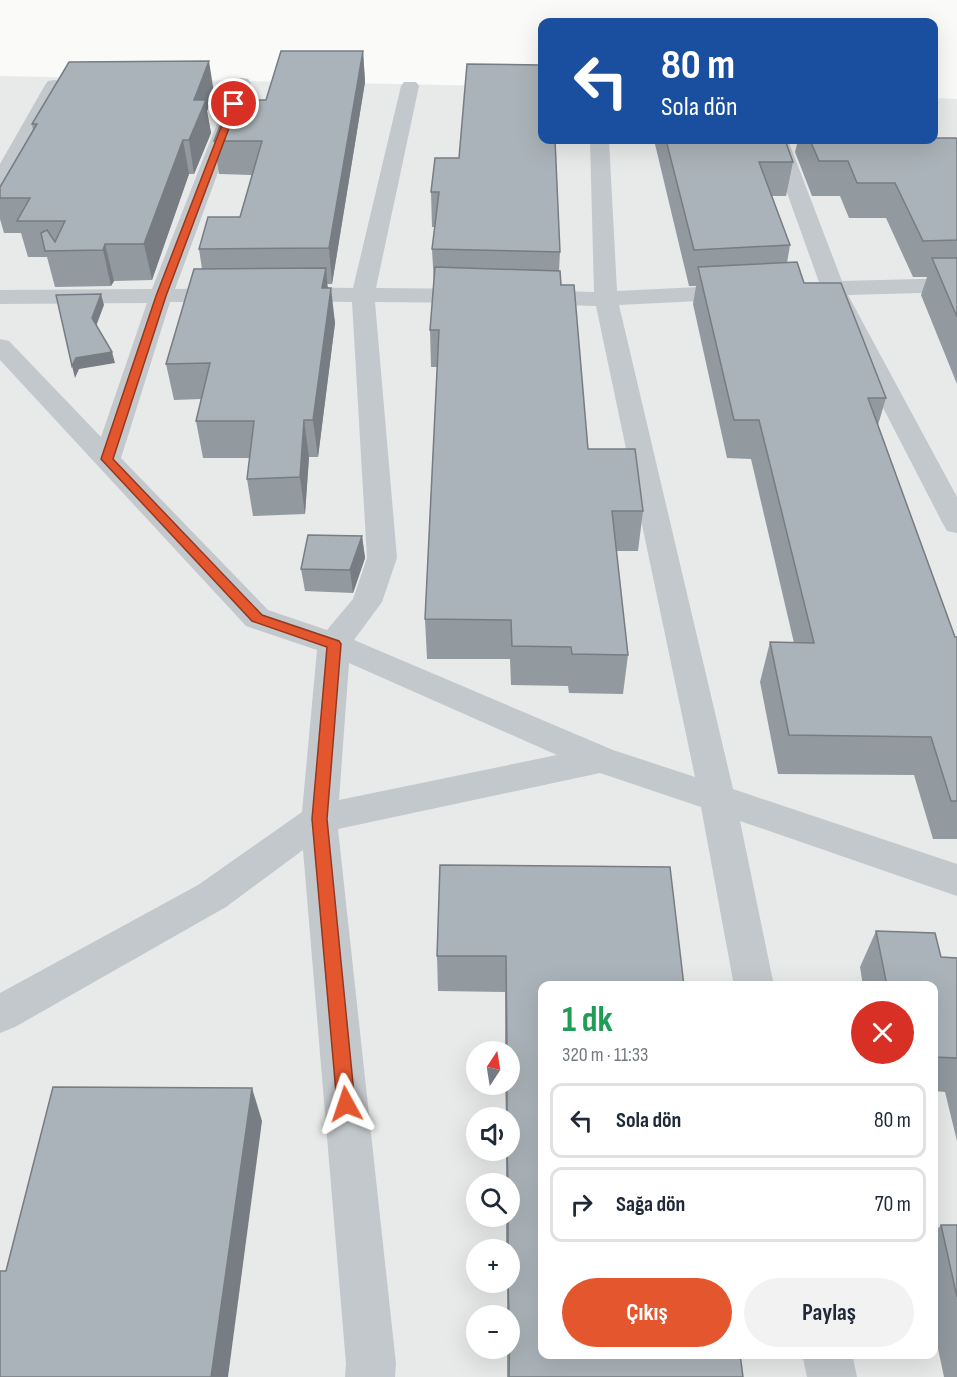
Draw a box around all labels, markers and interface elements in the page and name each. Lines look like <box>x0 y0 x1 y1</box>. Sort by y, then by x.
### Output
text: 80 m <box>661 40 735 91</box>
icon: left <box>562 42 640 120</box>
pin <box>208 78 259 129</box>
icon: arrive <box>217 87 250 120</box>
text: Sola dön <box>661 91 738 123</box>
text: 1 dk <box>562 999 613 1042</box>
button: close <box>851 1001 914 1064</box>
north arrow <box>466 1041 520 1095</box>
map controls <box>466 1041 520 1359</box>
text: 320 m · 11:33 <box>562 1043 648 1067</box>
position arrow <box>314 1072 378 1136</box>
icon: left <box>565 1104 598 1137</box>
button: sound <box>466 1107 520 1161</box>
text: Sola dön <box>616 1107 681 1134</box>
text: 80 m <box>874 1107 911 1134</box>
button: search <box>466 1173 520 1227</box>
icon: right <box>565 1188 598 1221</box>
text: Sağa dön <box>616 1191 685 1218</box>
text: 70 m <box>875 1191 911 1218</box>
button: + <box>466 1239 520 1293</box>
button: Çıkış <box>562 1278 732 1347</box>
button: Paylaş <box>744 1278 914 1347</box>
button: − <box>466 1305 520 1359</box>

